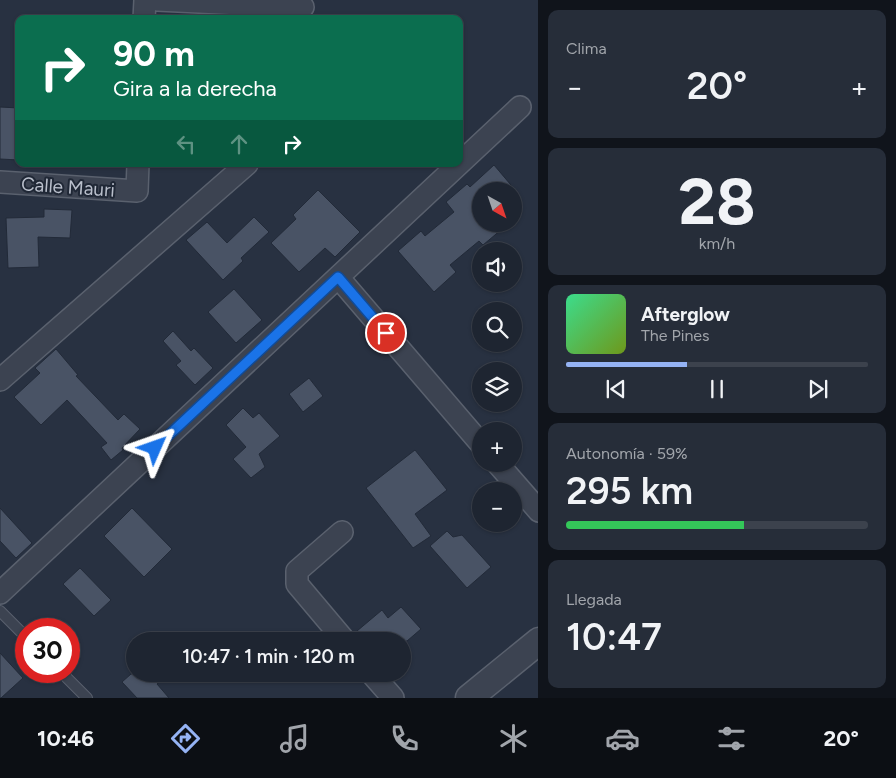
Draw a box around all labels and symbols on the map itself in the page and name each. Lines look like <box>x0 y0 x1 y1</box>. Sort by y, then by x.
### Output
street label: Calle Mauri <box>20 172 116 202</box>
north arrow <box>472 182 522 232</box>
pin <box>365 312 407 354</box>
position arrow <box>128 421 180 473</box>
speed limit sign: 30 <box>15 618 80 683</box>

